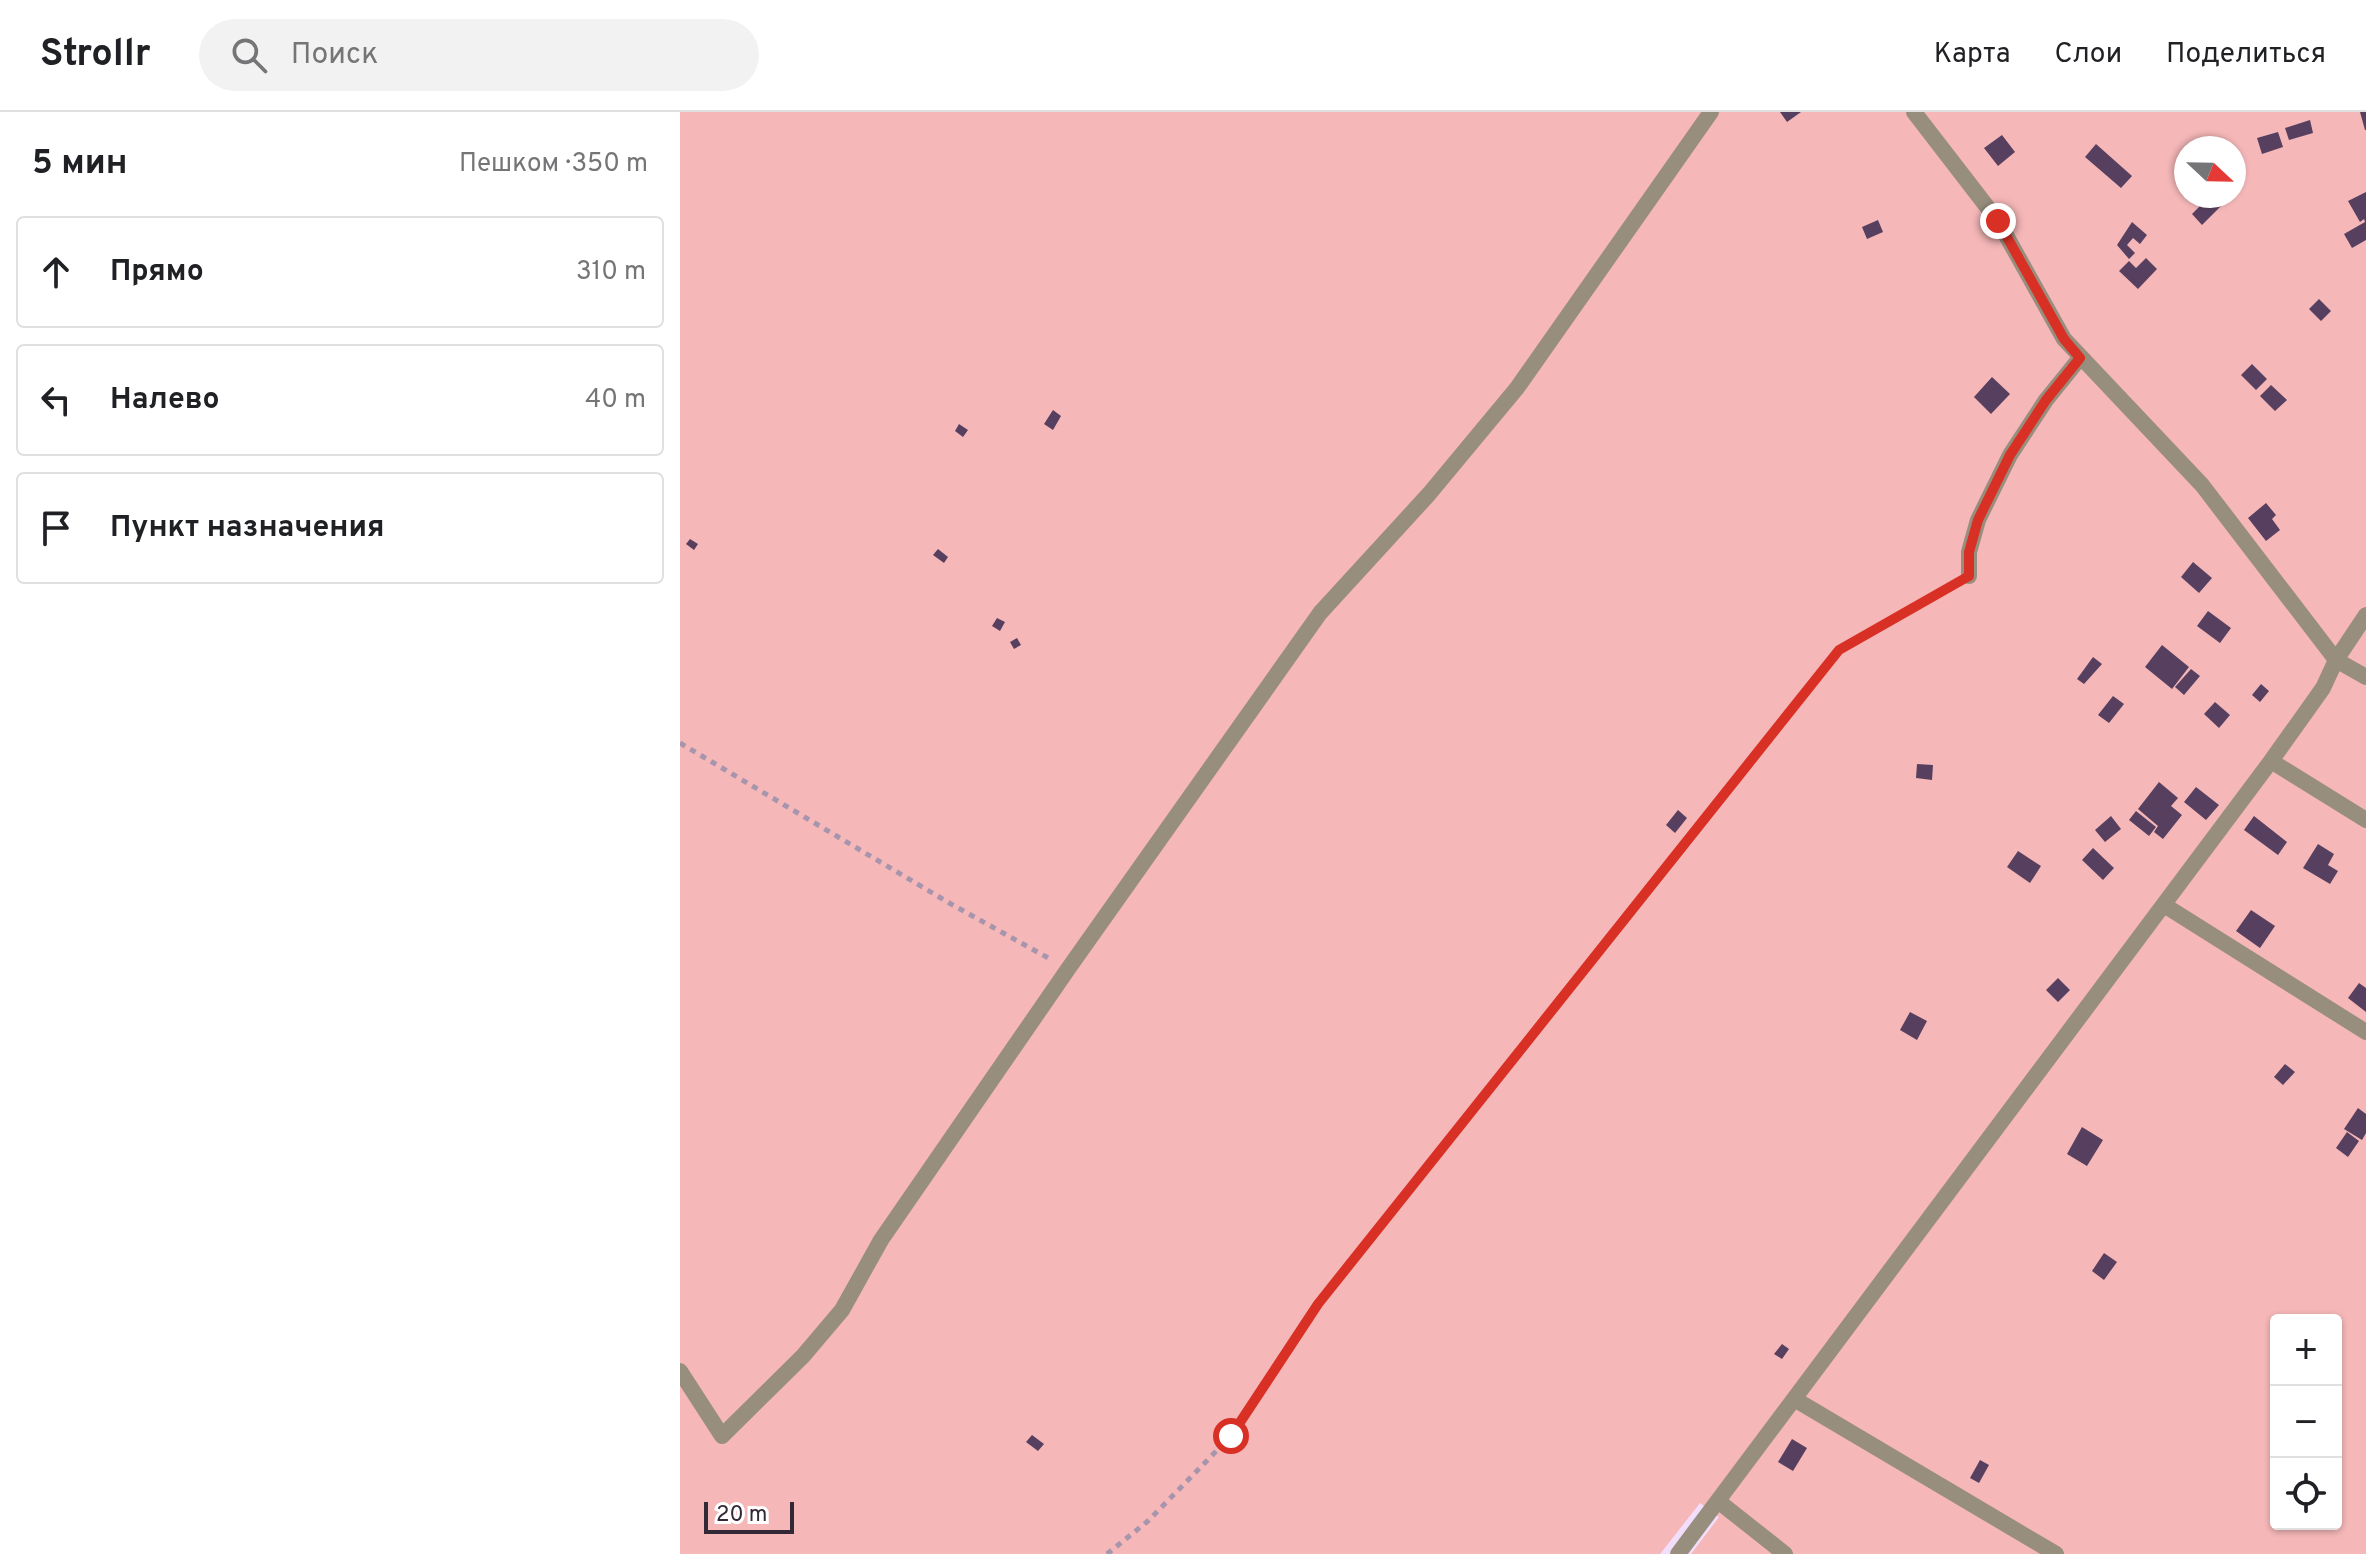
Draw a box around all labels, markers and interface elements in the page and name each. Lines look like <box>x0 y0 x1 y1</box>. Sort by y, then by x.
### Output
search box <box>199 19 759 91</box>
text: Strollr <box>40 31 151 80</box>
icon: search <box>227 33 271 77</box>
text: Поиск <box>291 37 378 74</box>
text: Карта <box>1934 37 2010 73</box>
text: Слои <box>2054 37 2122 73</box>
text: Поделиться <box>2166 37 2326 73</box>
north arrow <box>2174 136 2246 208</box>
text: 5 мин <box>32 143 128 186</box>
text: Пешком · 350 m <box>459 148 648 181</box>
route end <box>1980 203 2016 239</box>
icon: ahead <box>34 250 78 294</box>
text: Прямо <box>110 254 204 291</box>
text: 310 m <box>576 256 646 289</box>
icon: left <box>34 378 78 422</box>
text: Налево <box>110 382 219 419</box>
text: 40 m <box>585 384 646 417</box>
icon: arrive <box>34 506 78 550</box>
text: Пункт назначения <box>110 510 384 547</box>
map controls <box>2270 1314 2342 1530</box>
button: + <box>2270 1314 2342 1386</box>
button: − <box>2270 1386 2342 1458</box>
route start <box>1213 1418 1249 1454</box>
button: locate <box>2270 1458 2342 1530</box>
scale bar <box>704 1498 794 1534</box>
text: 20 m <box>716 1502 767 1529</box>

